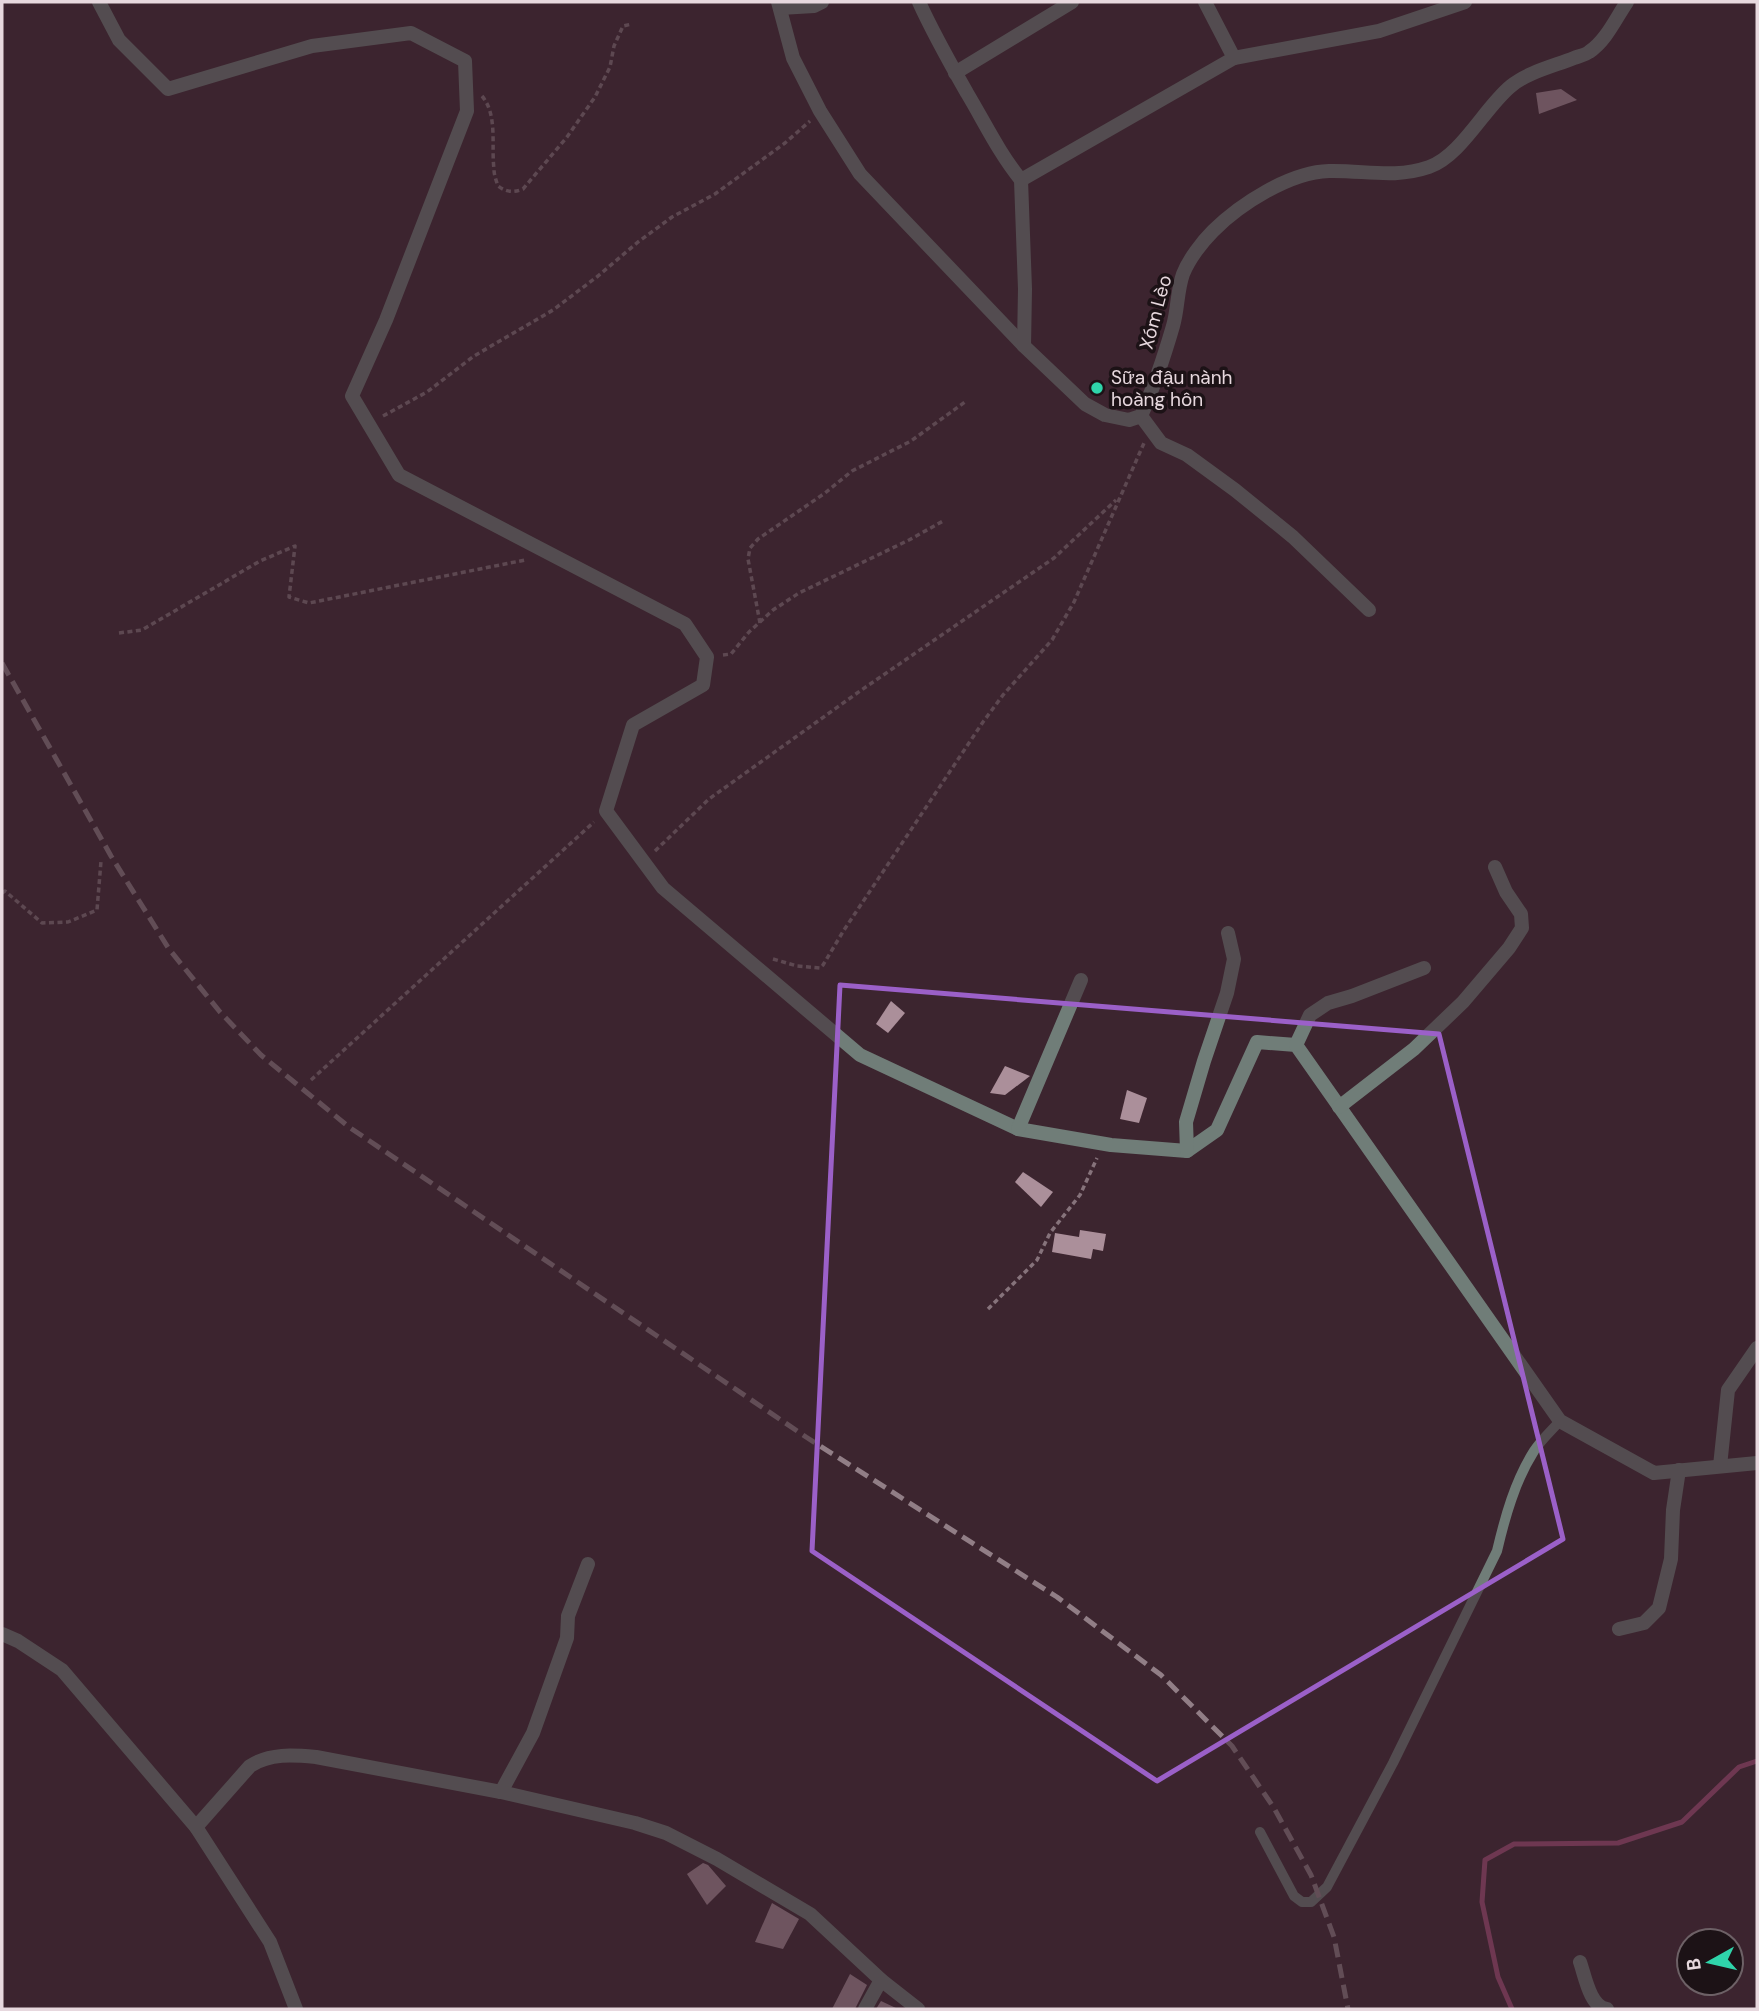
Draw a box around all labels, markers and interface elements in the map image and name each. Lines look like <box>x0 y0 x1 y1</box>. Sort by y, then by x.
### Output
street label: Xóm Lèo <box>1134 272 1177 352</box>
place label: Sữa đậu nành hoàng hôn <box>1111 365 1233 412</box>
marker: Sữa đậu nành hoàng hôn <box>1089 380 1105 396</box>
north arrow <box>1675 1927 1745 1997</box>
text: B <box>1680 1957 1707 1972</box>

